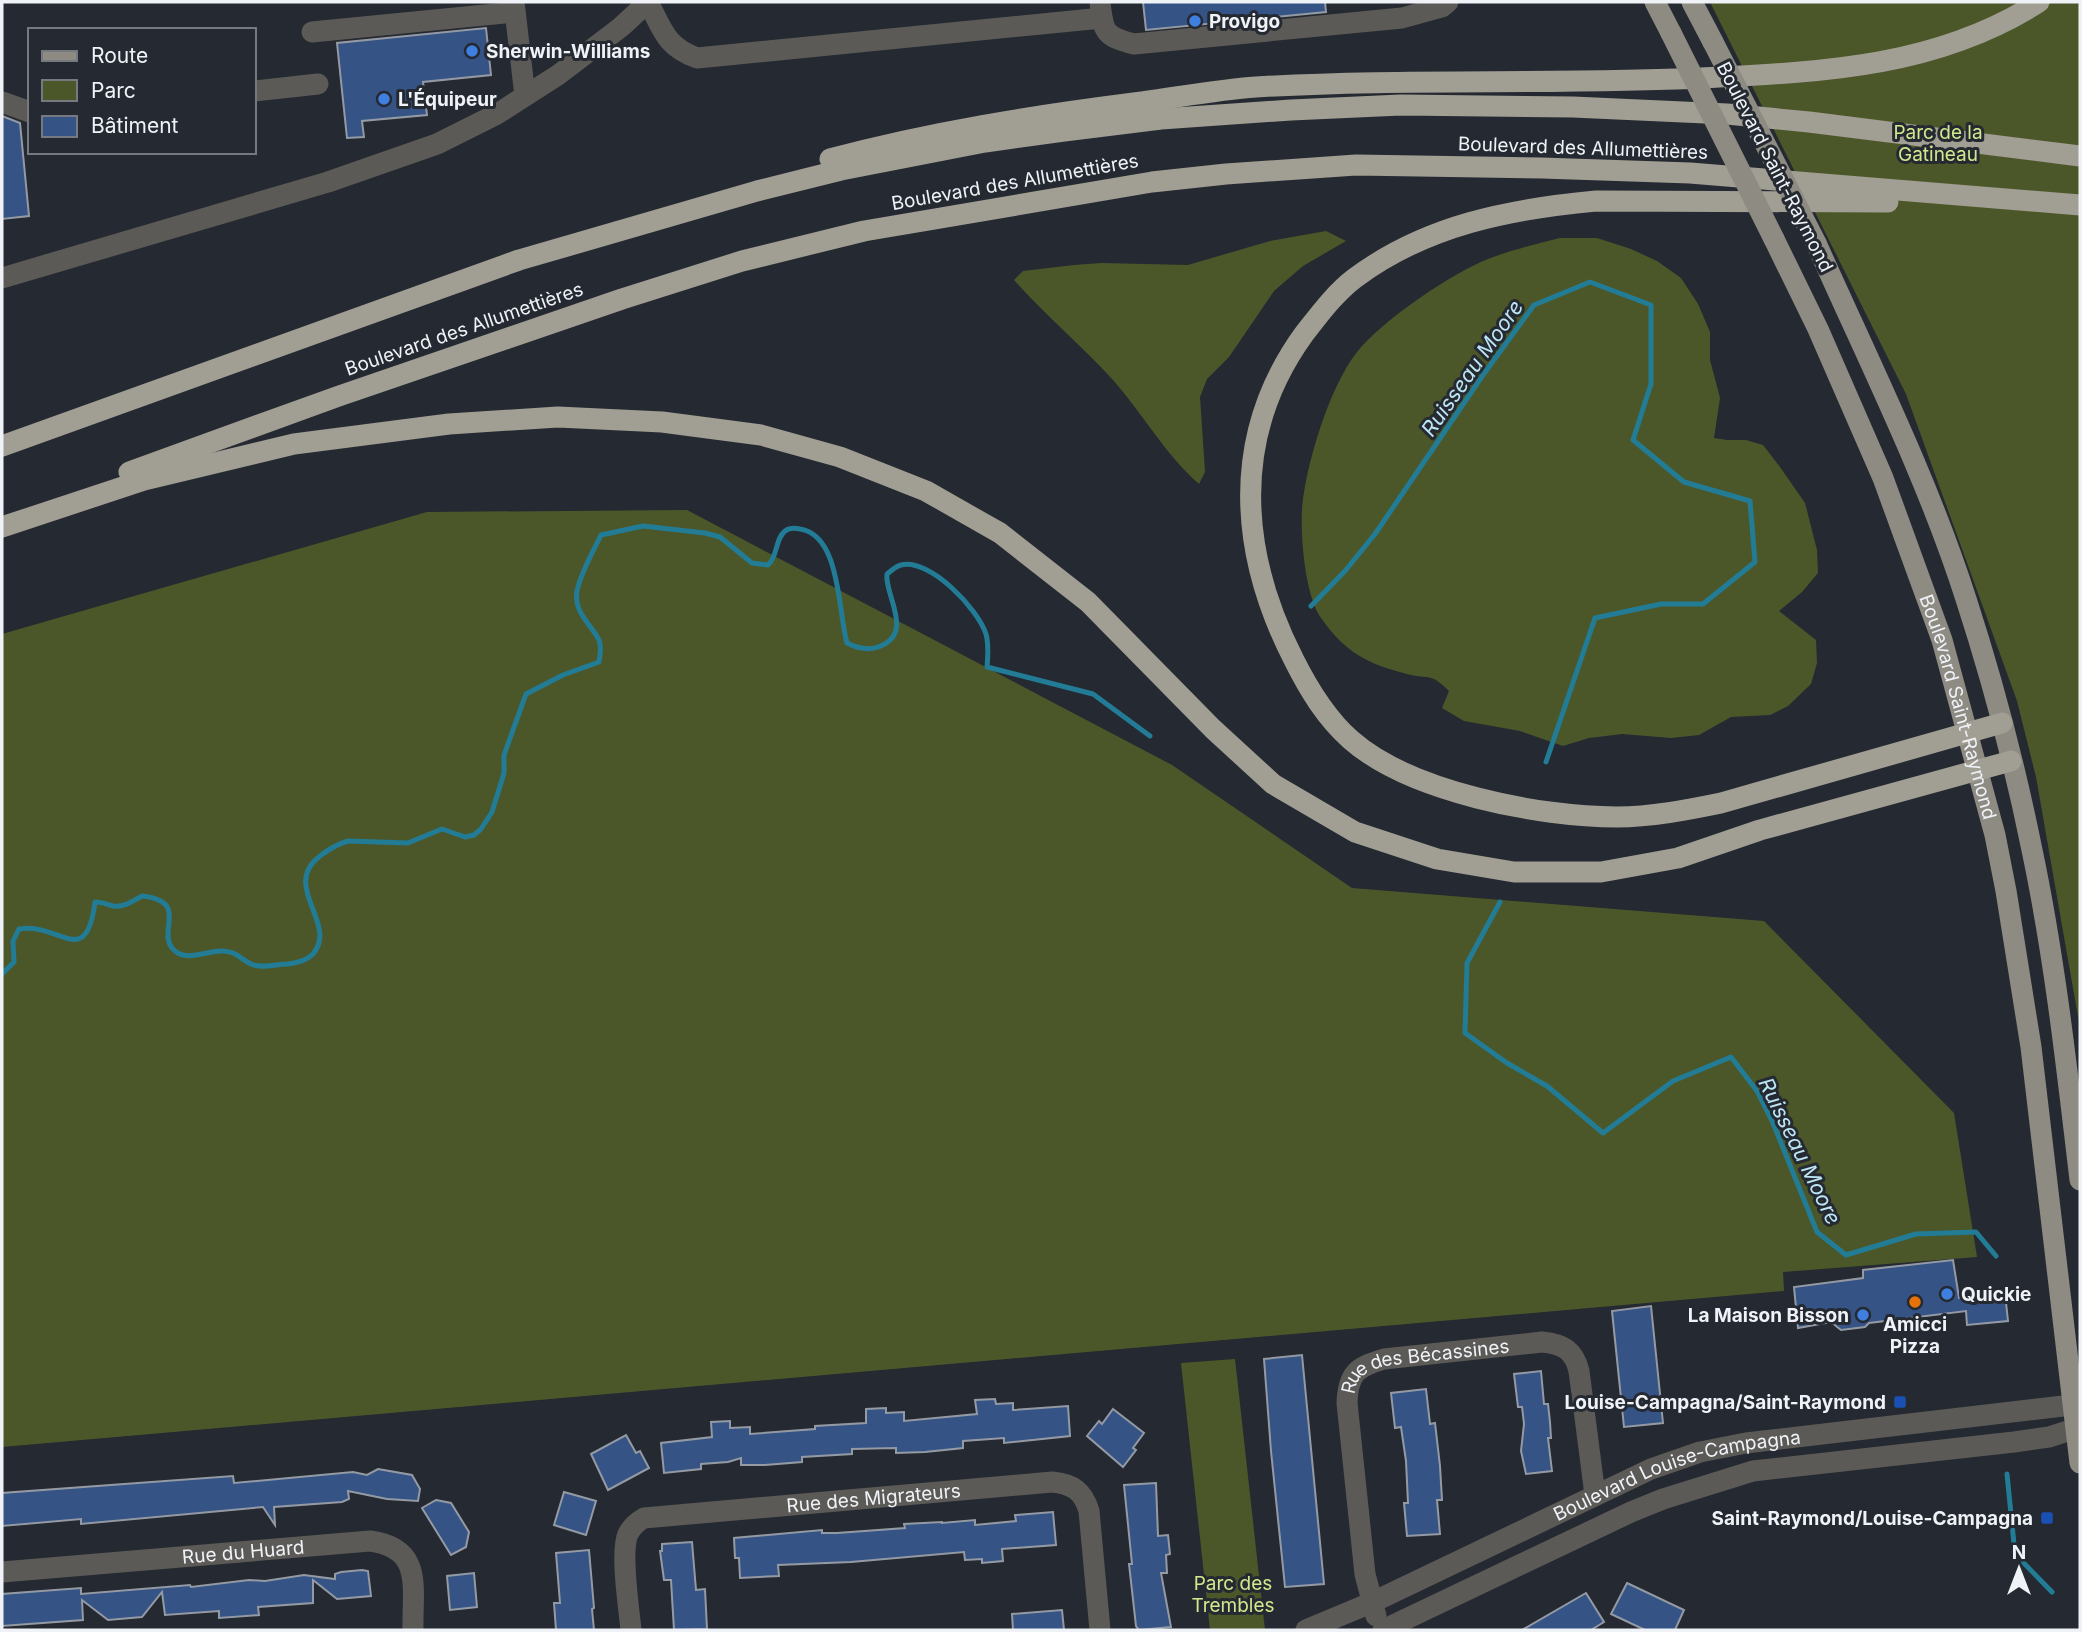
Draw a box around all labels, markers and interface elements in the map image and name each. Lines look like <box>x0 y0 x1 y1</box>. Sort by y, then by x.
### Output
place label: Provigo <box>1209 10 1280 33</box>
marker: Provigo <box>1187 13 1203 29</box>
legend <box>28 28 256 154</box>
place label: Sherwin-Williams <box>486 40 650 63</box>
text: Route <box>91 43 148 68</box>
marker: Sherwin-Williams <box>464 43 480 59</box>
street label: Boulevard Saint-Raymond <box>1712 58 1838 276</box>
text: Parc <box>91 78 136 103</box>
place label: L'Équipeur <box>398 88 497 111</box>
marker: L'Équipeur <box>376 91 392 107</box>
text: Bâtiment <box>91 113 179 138</box>
park label: Parc de la Gatineau <box>1893 121 1983 166</box>
street label: Boulevard des Allumettières <box>1457 132 1709 164</box>
street label: Boulevard des Allumettières <box>890 149 1140 215</box>
street label: Boulevard des Allumettières <box>342 277 586 381</box>
water label: Ruisseau Moore <box>1416 295 1528 441</box>
street label: Boulevard Saint-Raymond <box>1915 591 2002 822</box>
water label: Ruisseau Moore <box>1754 1073 1846 1229</box>
place label: Quickie <box>1961 1283 2031 1306</box>
marker: Quickie <box>1939 1286 1955 1302</box>
marker: Amicci Pizza <box>1907 1294 1923 1310</box>
place label: La Maison Bisson <box>1688 1304 1849 1327</box>
marker: La Maison Bisson <box>1855 1307 1871 1323</box>
place label: Amicci Pizza <box>1883 1313 1947 1358</box>
street label: Rue des Bécassines <box>1336 1334 1510 1396</box>
place label: Louise-Campagna/Saint-Raymond <box>1565 1391 1886 1414</box>
marker: Louise-Campagna/Saint-Raymond <box>1892 1394 1908 1410</box>
street label: Boulevard Louise-Campagna <box>1549 1425 1802 1526</box>
street label: Rue des Migrateurs <box>785 1479 962 1517</box>
place label: Saint-Raymond/Louise-Campagna <box>1712 1507 2033 1530</box>
marker: Saint-Raymond/Louise-Campagna <box>2039 1510 2055 1526</box>
north arrow <box>1984 1534 2054 1604</box>
street label: Rue du Huard <box>181 1535 305 1568</box>
text: N <box>2012 1541 2026 1564</box>
park label: Parc des Trembles <box>1191 1572 1275 1617</box>

